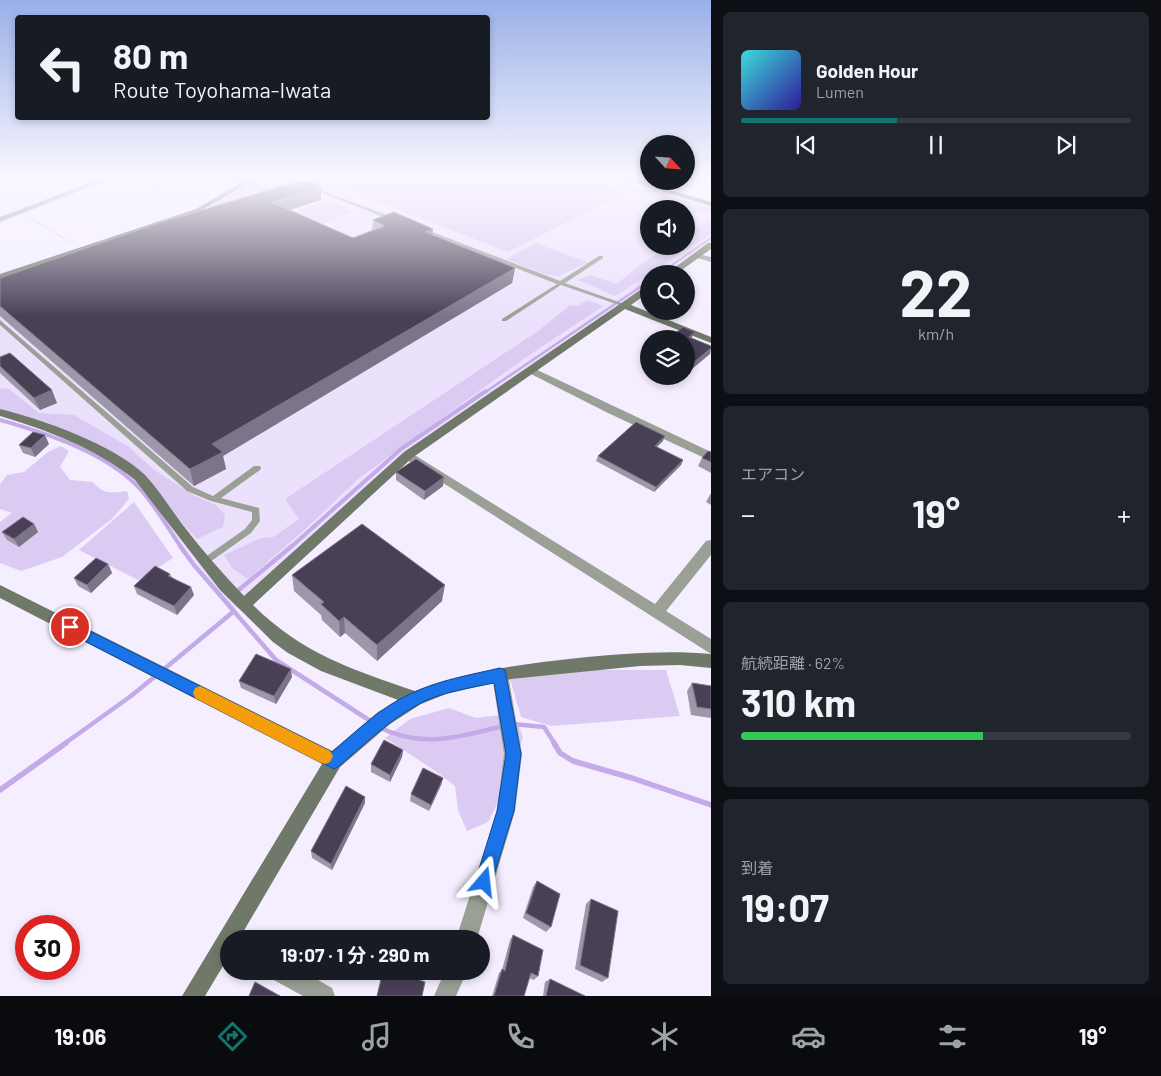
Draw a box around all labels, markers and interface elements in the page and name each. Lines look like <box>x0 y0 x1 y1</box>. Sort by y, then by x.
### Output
text: 80 m <box>113 34 188 76</box>
icon: left <box>30 35 95 100</box>
text: Golden Hour <box>816 59 918 82</box>
text: Route Toyohama-Iwata <box>113 76 331 102</box>
text: Lumen <box>816 82 864 101</box>
icon: previous <box>792 131 820 159</box>
icon: pause <box>922 131 950 159</box>
icon: next <box>1052 131 1080 159</box>
north arrow <box>640 135 695 190</box>
map controls <box>640 135 695 385</box>
button: sound <box>640 200 695 255</box>
text: 22 <box>900 252 972 330</box>
button: search <box>640 265 695 320</box>
text: km/h <box>918 324 954 343</box>
button: layers <box>640 330 695 385</box>
text: エアコン <box>741 464 805 483</box>
text: 19° <box>912 490 960 536</box>
text: − <box>741 497 755 531</box>
text: + <box>1117 497 1131 531</box>
pin <box>49 606 91 648</box>
icon: arrive <box>56 613 84 641</box>
text: 航続距離 · 62% <box>741 653 845 672</box>
text: 310 km <box>741 679 856 725</box>
position arrow <box>457 855 509 907</box>
text: 到着 <box>741 858 773 877</box>
text: 19:07 <box>741 884 829 930</box>
speed limit sign: 30 <box>15 915 80 980</box>
text: 19:07 · 1 分 · 290 m <box>281 943 429 966</box>
icon: directions <box>215 1019 250 1054</box>
icon: music <box>359 1019 394 1054</box>
icon: phone <box>503 1019 538 1054</box>
icon: climate <box>647 1019 682 1054</box>
icon: car <box>791 1019 826 1054</box>
icon: filters <box>935 1019 970 1054</box>
text: 19:06 <box>54 1023 106 1049</box>
text: 19° <box>1079 1023 1107 1049</box>

